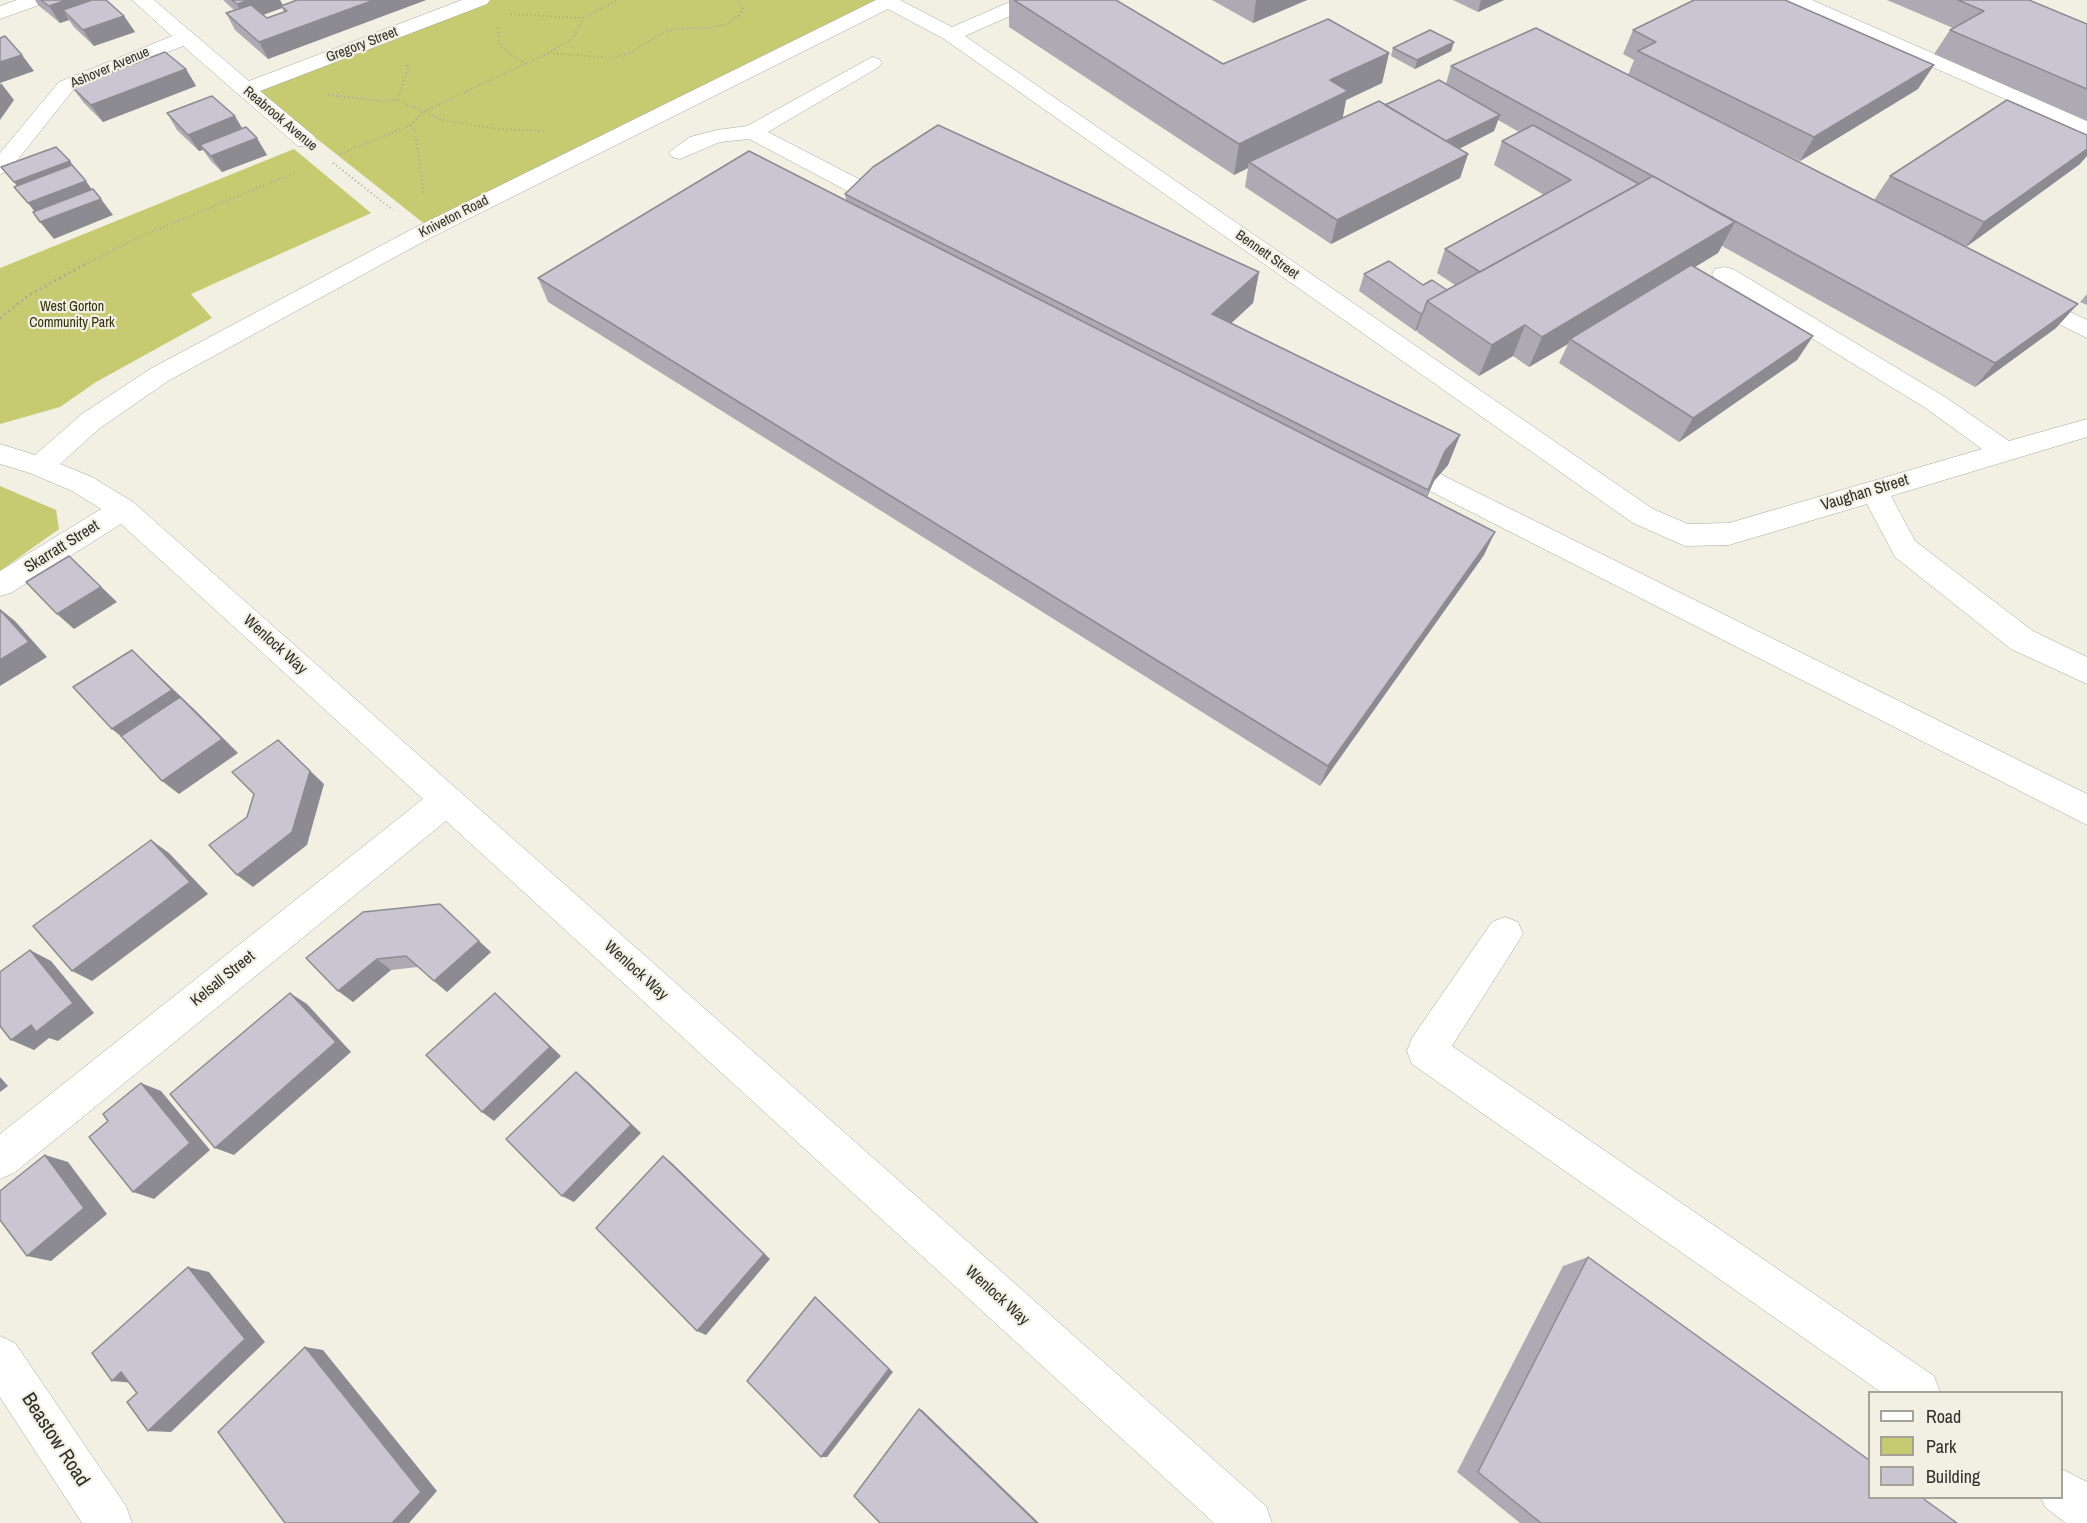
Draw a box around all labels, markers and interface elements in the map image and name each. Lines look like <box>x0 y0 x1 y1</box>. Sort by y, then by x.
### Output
street label: Gregory Street <box>324 24 400 66</box>
street label: Ashover Avenue <box>68 44 152 92</box>
street label: Reabrook Avenue <box>239 83 321 155</box>
street label: Kniveton Road <box>416 192 492 242</box>
street label: Bennett Street <box>1232 227 1302 283</box>
park label: West Gorton Community Park <box>29 299 115 332</box>
street label: Vaughan Street <box>1819 471 1911 515</box>
street label: Skarratt Street <box>21 516 103 578</box>
street label: Wenlock Way <box>239 611 311 679</box>
street label: Wenlock Way <box>600 937 672 1005</box>
street label: Kelsall Street <box>187 947 259 1011</box>
street label: Wenlock Way <box>961 1262 1033 1330</box>
street label: Beastow Road <box>16 1389 94 1491</box>
legend <box>1868 1391 2063 1499</box>
text: Road <box>1926 1404 1961 1429</box>
text: Park <box>1926 1434 1956 1459</box>
text: Building <box>1926 1464 1980 1489</box>

